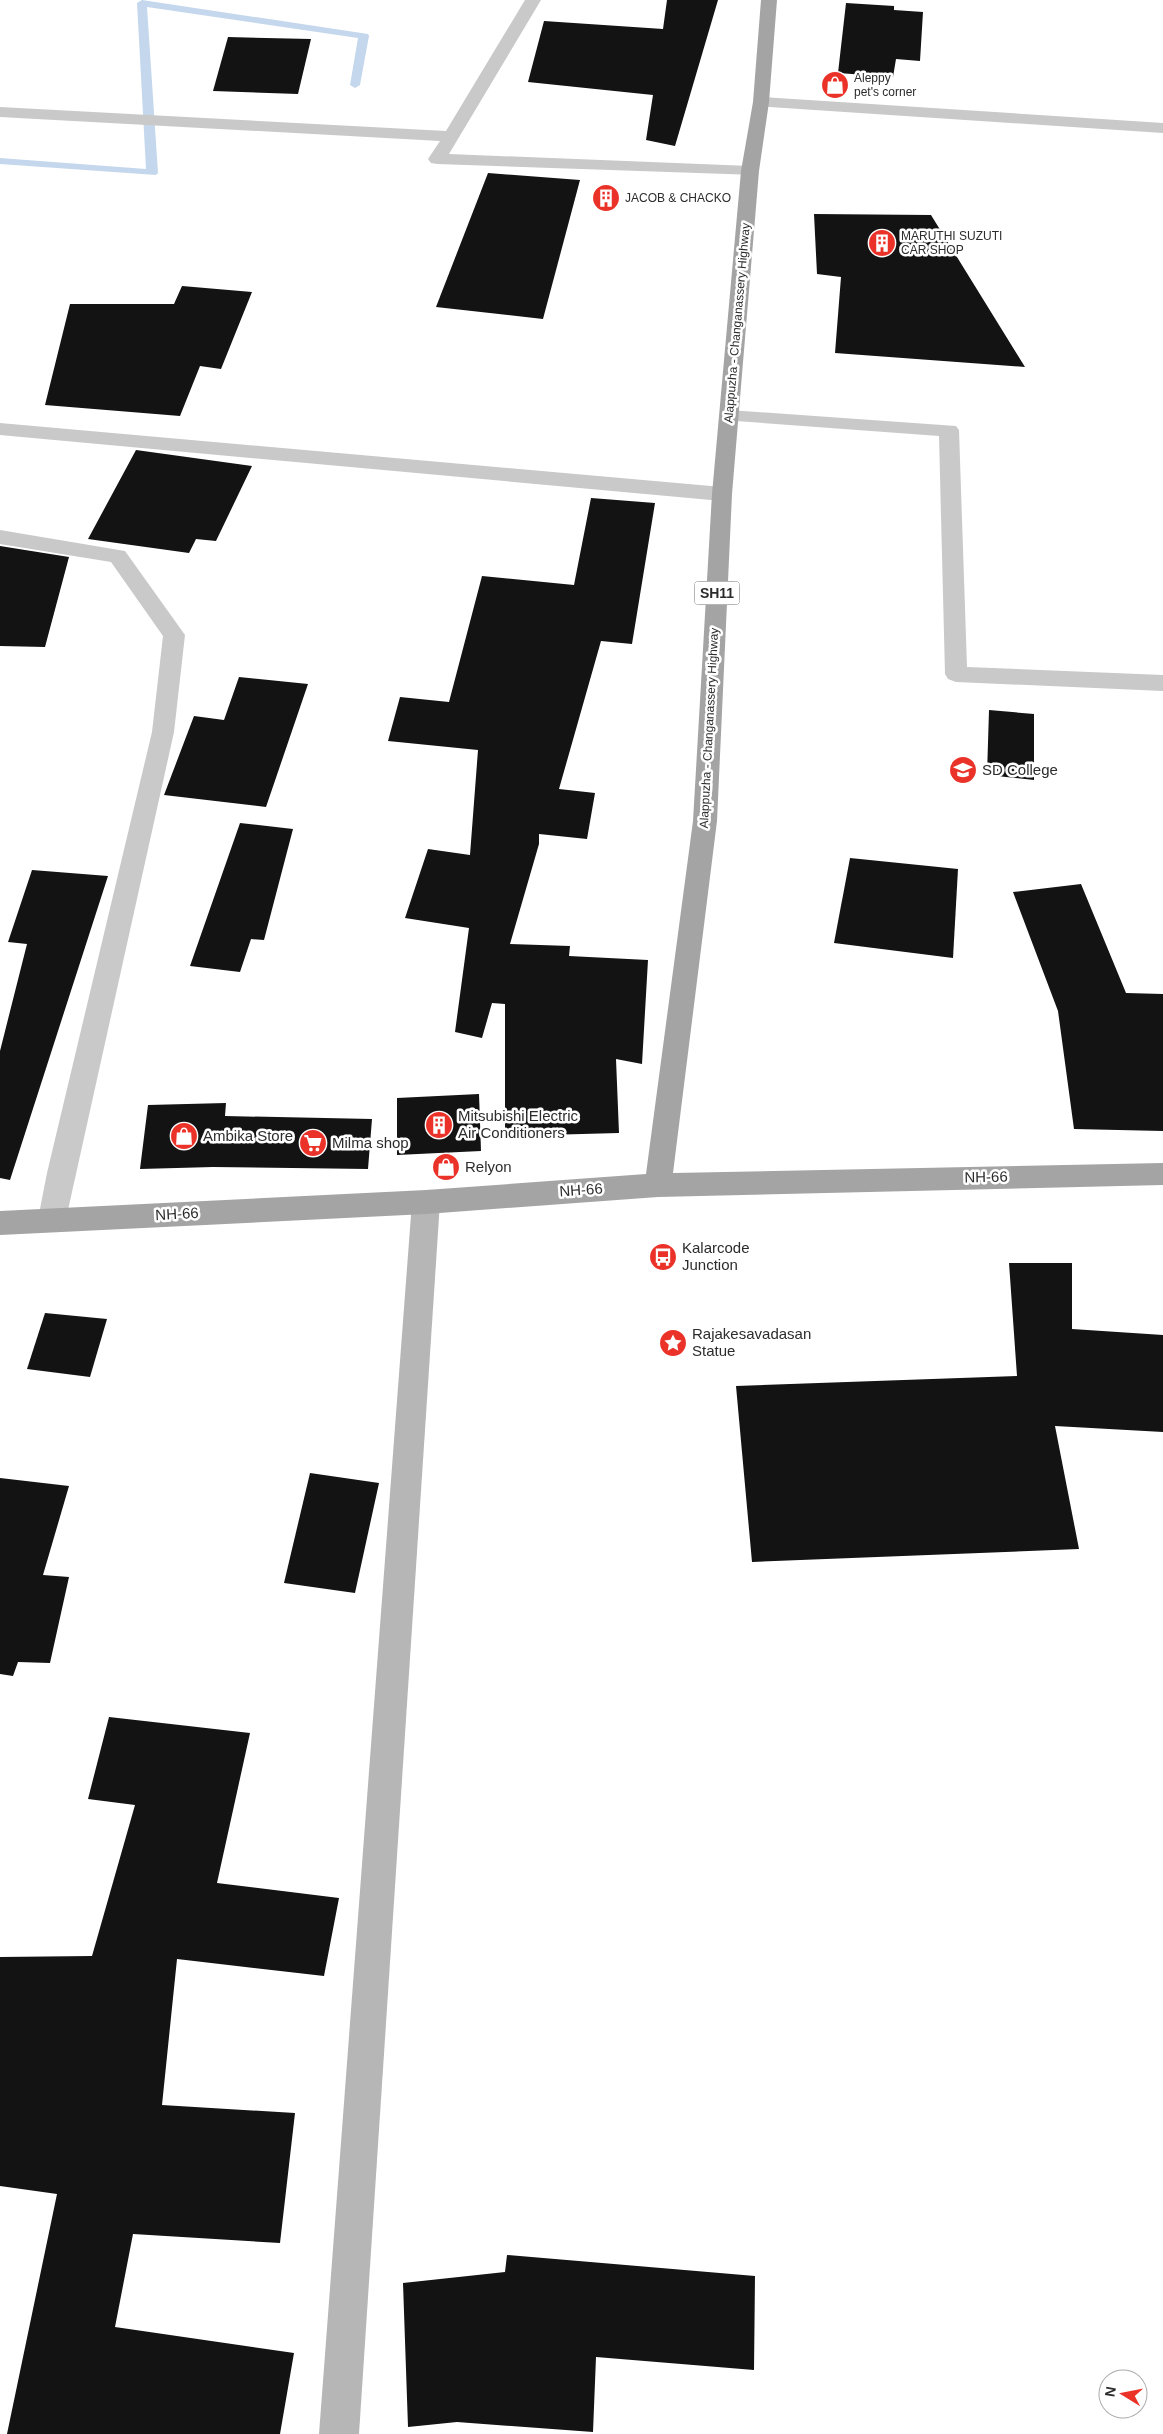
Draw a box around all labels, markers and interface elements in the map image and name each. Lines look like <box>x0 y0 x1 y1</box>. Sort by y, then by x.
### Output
shop icon: Aleppy pet's corner <box>820 70 850 100</box>
place label: Aleppy pet's corner <box>854 71 916 99</box>
building icon: JACOB & CHACKO <box>591 183 621 213</box>
place label: JACOB & CHACKO <box>625 191 731 205</box>
street label: Alappuzha - Changanassery Highway <box>721 222 753 424</box>
building icon: MARUTHI SUZUTI CAR SHOP <box>867 228 897 258</box>
place label: MARUTHI SUZUTI CAR SHOP <box>901 229 1002 257</box>
road number: SH11 <box>694 582 740 604</box>
street label: Alappuzha - Changanassery Highway <box>697 627 721 829</box>
school or university icon: SD College <box>948 755 978 785</box>
place label: SD College <box>982 761 1058 778</box>
place label: Mitsubishi Electric Air Conditioners <box>458 1107 579 1141</box>
building icon: Mitsubishi Electric Air Conditioners <box>424 1110 454 1140</box>
shop icon: Ambika Store <box>169 1121 199 1151</box>
place label: Ambika Store <box>203 1127 293 1144</box>
supermarket icon: Milma shop <box>298 1128 328 1158</box>
place label: Milma shop <box>332 1134 409 1151</box>
shop icon: Relyon <box>431 1152 461 1182</box>
place label: Relyon <box>465 1158 512 1175</box>
street label: NH-66 <box>964 1168 1008 1185</box>
street label: NH-66 <box>559 1180 603 1199</box>
street label: NH-66 <box>155 1204 199 1223</box>
place label: Kalarcode Junction <box>682 1239 750 1273</box>
bus stop icon: Kalarcode Junction <box>648 1242 678 1272</box>
place label: Rajakesavadasan Statue <box>692 1325 811 1359</box>
place icon: Rajakesavadasan Statue <box>658 1328 688 1358</box>
north arrow <box>1098 2369 1148 2419</box>
text: N <box>1101 2385 1119 2398</box>

